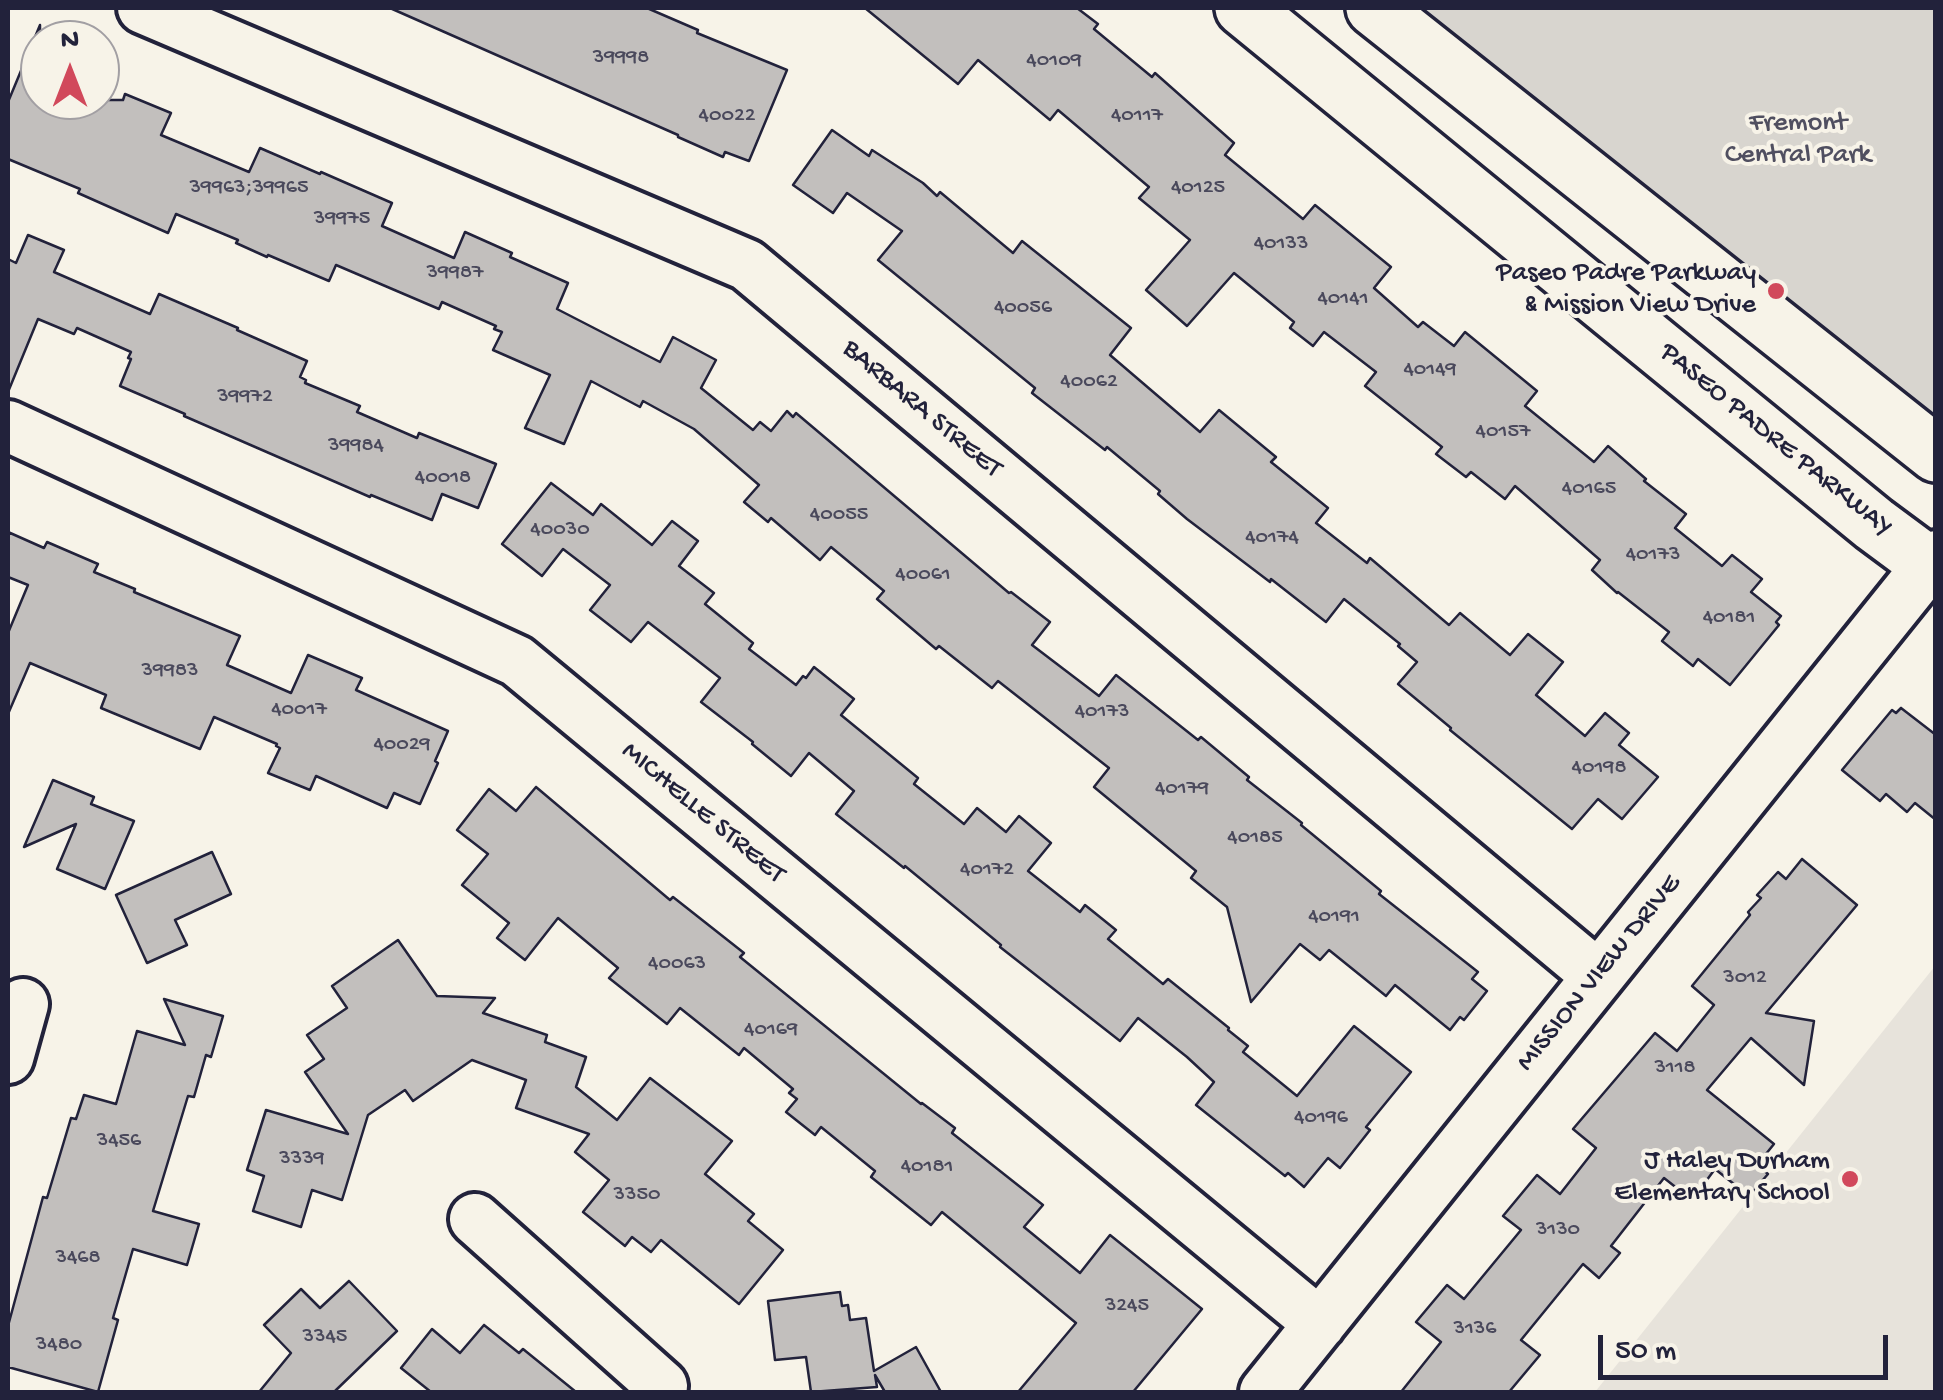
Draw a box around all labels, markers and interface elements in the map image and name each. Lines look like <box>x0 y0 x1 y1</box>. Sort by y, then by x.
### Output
north arrow <box>20 20 120 120</box>
text: N <box>61 25 79 58</box>
house number: 39998 <box>593 46 649 72</box>
house number: 40109 <box>1026 49 1082 75</box>
house number: 40022 <box>699 104 755 130</box>
house number: 40117 <box>1111 104 1163 130</box>
park label: Fremont Central Park <box>1725 108 1871 174</box>
house number: 39963;39965 <box>189 176 309 202</box>
house number: 40125 <box>1171 176 1225 202</box>
house number: 39975 <box>314 207 370 233</box>
house number: 40133 <box>1254 232 1308 258</box>
place label: Paseo Padre Parkway & Mission View Drive <box>1496 258 1756 324</box>
house number: 39987 <box>427 261 483 287</box>
marker: Paseo Padre Parkway & Mission View Drive <box>1765 280 1787 302</box>
house number: 40141 <box>1317 287 1369 313</box>
house number: 40056 <box>994 296 1052 322</box>
street label: BARBARA STREET <box>834 333 1008 487</box>
street label: PASEO PADRE PARKWAY <box>1652 337 1898 545</box>
house number: 40149 <box>1403 358 1457 384</box>
house number: 40062 <box>1060 370 1118 396</box>
house number: 39972 <box>217 385 273 411</box>
house number: 40157 <box>1476 420 1530 446</box>
house number: 39984 <box>328 434 384 460</box>
house number: 40018 <box>415 466 471 492</box>
house number: 40165 <box>1562 477 1616 503</box>
house number: 40055 <box>810 503 868 529</box>
house number: 40030 <box>530 518 590 544</box>
house number: 40174 <box>1245 526 1299 552</box>
house number: 40173 <box>1626 543 1680 569</box>
house number: 40061 <box>895 563 951 589</box>
house number: 40181 <box>1703 606 1755 632</box>
house number: 39983 <box>142 659 198 685</box>
house number: 40017 <box>271 698 327 724</box>
house number: 40173 <box>1075 700 1129 726</box>
house number: 40029 <box>373 733 431 759</box>
street label: MICHELLE STREET <box>613 736 791 892</box>
house number: 40198 <box>1572 756 1626 782</box>
house number: 40179 <box>1155 777 1209 803</box>
house number: 40185 <box>1227 826 1283 852</box>
house number: 40172 <box>960 858 1014 884</box>
street label: MISSION VIEW DRIVE <box>1510 869 1690 1079</box>
house number: 40191 <box>1308 905 1360 931</box>
house number: 40063 <box>648 952 706 978</box>
house number: 3012 <box>1723 966 1767 992</box>
house number: 40169 <box>744 1018 798 1044</box>
house number: 3118 <box>1654 1056 1696 1082</box>
house number: 40196 <box>1294 1106 1348 1132</box>
house number: 3456 <box>97 1129 141 1155</box>
place label: J Haley Durham Elementary School <box>1614 1146 1830 1212</box>
house number: 3339 <box>279 1147 325 1173</box>
house number: 40181 <box>901 1155 953 1181</box>
marker: J Haley Durham Elementary School <box>1839 1168 1861 1190</box>
house number: 3350 <box>614 1183 660 1209</box>
house number: 3130 <box>1536 1218 1580 1244</box>
house number: 3468 <box>55 1246 101 1272</box>
house number: 3245 <box>1105 1294 1149 1320</box>
scale bar <box>1603 1315 1893 1377</box>
house number: 3136 <box>1454 1317 1496 1343</box>
house number: 3345 <box>303 1325 347 1351</box>
house number: 3480 <box>36 1333 82 1359</box>
text: 50 m <box>1615 1335 1676 1370</box>

